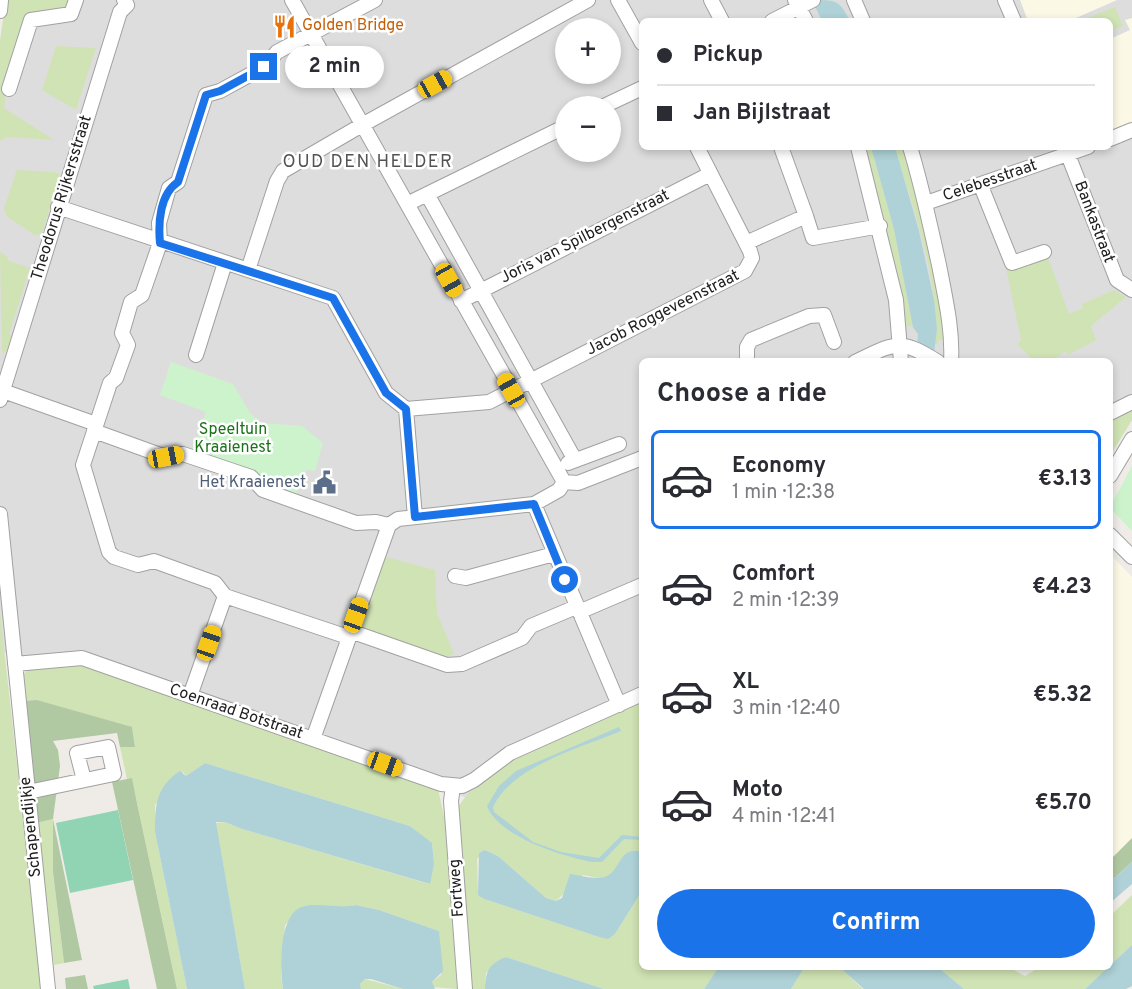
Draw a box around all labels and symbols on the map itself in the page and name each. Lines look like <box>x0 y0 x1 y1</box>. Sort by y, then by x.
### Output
restaurant icon: Golden Bridge <box>271 13 297 39</box>
place label: Golden Bridge <box>302 16 404 36</box>
callout: 2 min <box>285 46 384 88</box>
route end <box>250 53 277 80</box>
car <box>415 67 455 101</box>
street label: Theodorus Rijkersstraat <box>27 113 97 283</box>
district label: OUD DEN HELDER <box>283 151 453 174</box>
street label: Celebesstraat <box>940 156 1040 206</box>
street label: Bankastraat <box>1069 178 1119 266</box>
street label: Joris van Spilbergenstraat <box>497 186 673 288</box>
car <box>432 260 466 300</box>
street label: Jacob Roggeveenstraat <box>583 266 743 360</box>
car <box>494 370 528 410</box>
park label: Speeltuin Kraaienest <box>194 420 272 458</box>
car <box>147 445 185 469</box>
public building icon: Het Kraaienest <box>311 470 337 496</box>
place label: Het Kraaienest <box>199 473 306 493</box>
route start <box>551 566 578 593</box>
car <box>341 595 371 635</box>
car <box>195 623 223 663</box>
street label: Coenraad Botstraat <box>167 680 305 744</box>
car <box>365 749 405 779</box>
street label: Schapendijkje <box>16 776 46 878</box>
street label: Fortweg <box>445 858 469 918</box>

